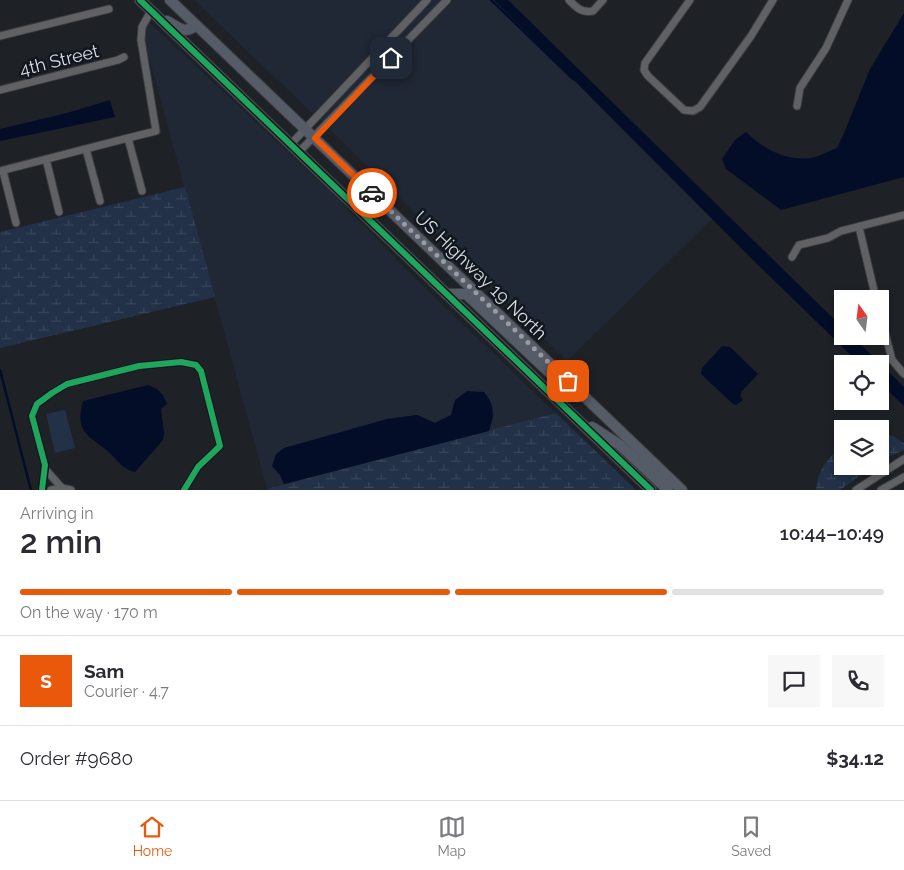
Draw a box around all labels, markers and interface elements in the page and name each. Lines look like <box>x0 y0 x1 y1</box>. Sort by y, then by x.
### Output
pin <box>370 37 412 79</box>
street label: 4th Street <box>17 40 101 80</box>
icon: home <box>377 44 405 72</box>
courier <box>347 168 397 218</box>
icon: car <box>358 179 386 207</box>
street label: US Highway 19 North <box>411 206 551 344</box>
north arrow <box>834 290 889 345</box>
map controls <box>834 290 889 475</box>
button: locate <box>834 355 889 410</box>
pin <box>547 360 589 402</box>
icon: bag <box>554 367 582 395</box>
button: layers <box>834 420 889 475</box>
text: Arriving in <box>20 504 94 523</box>
text: 10:44–10:49 <box>780 522 884 544</box>
text: 2 min <box>20 523 102 560</box>
text: On the way · 170 m <box>20 603 158 622</box>
button: chat <box>768 655 820 707</box>
button: phone <box>832 655 884 707</box>
text: Sam <box>84 660 124 682</box>
text: S <box>40 670 52 692</box>
text: Courier · 4.7 <box>84 682 169 701</box>
text: Order #9680 <box>20 747 133 769</box>
text: $34.12 <box>826 747 884 769</box>
tab: Home <box>133 813 172 859</box>
tab: Map <box>438 813 466 859</box>
tab: Saved <box>731 813 771 859</box>

